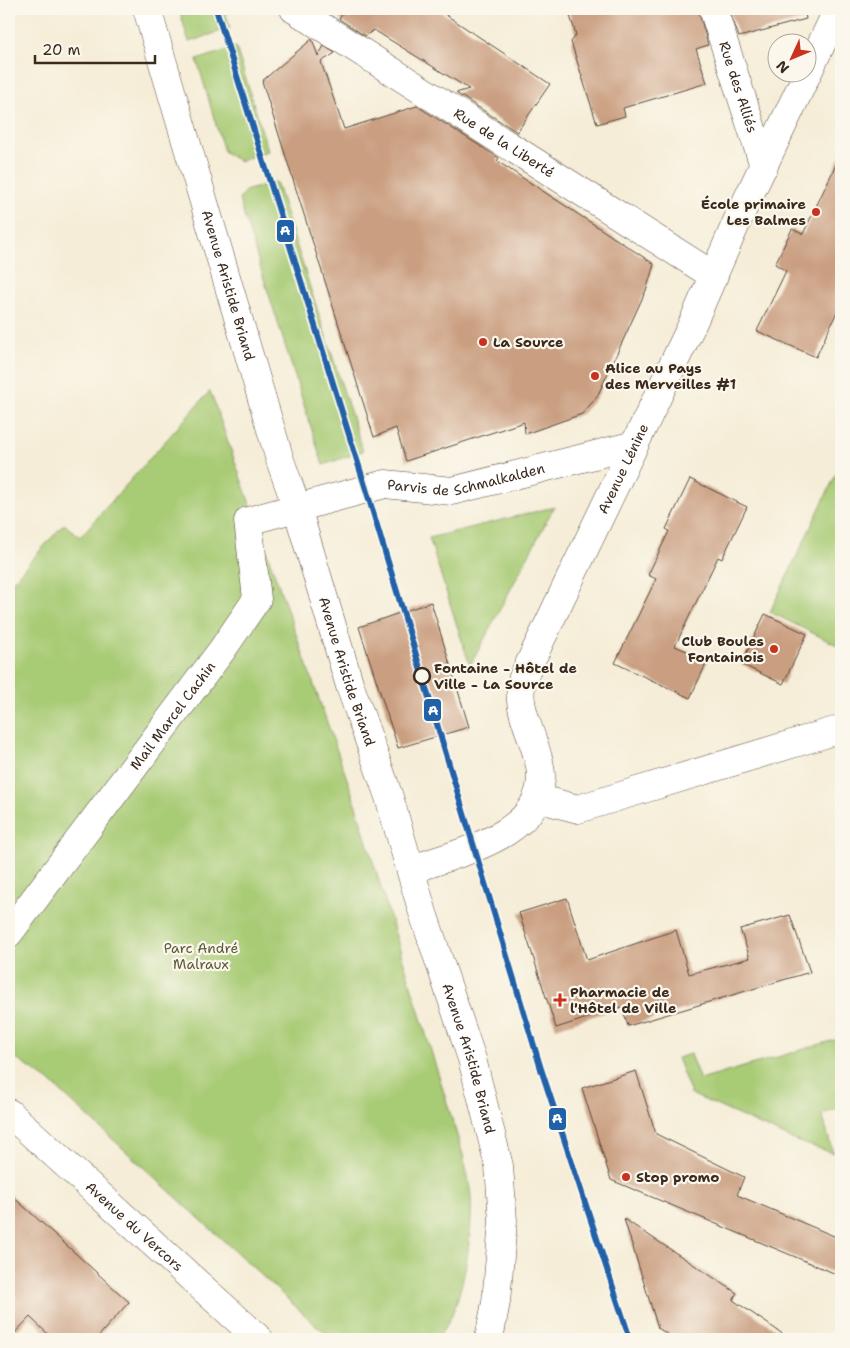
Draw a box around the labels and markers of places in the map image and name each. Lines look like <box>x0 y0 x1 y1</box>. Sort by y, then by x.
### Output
place label: École primaire Les Balmes <box>701 195 806 229</box>
marker: École primaire Les Balmes <box>810 206 822 218</box>
place label: La Source <box>493 333 564 351</box>
marker: La Source <box>477 336 489 348</box>
place label: Alice au Pays des Merveilles #1 <box>605 359 736 393</box>
marker: Alice au Pays des Merveilles #1 <box>589 370 601 382</box>
place label: Club Boules Fontainois <box>682 632 764 666</box>
marker: Club Boules Fontainois <box>768 643 780 655</box>
place label: Fontaine - Hôtel de Ville - La Source <box>434 659 577 693</box>
marker: Fontaine - Hôtel de Ville - La Source <box>413 667 431 685</box>
place label: Pharmacie de l'Hôtel de Ville <box>570 983 676 1017</box>
marker: Pharmacie de l'Hôtel de Ville <box>554 994 566 1006</box>
place label: Stop promo <box>636 1168 719 1186</box>
marker: Stop promo <box>620 1171 632 1183</box>

